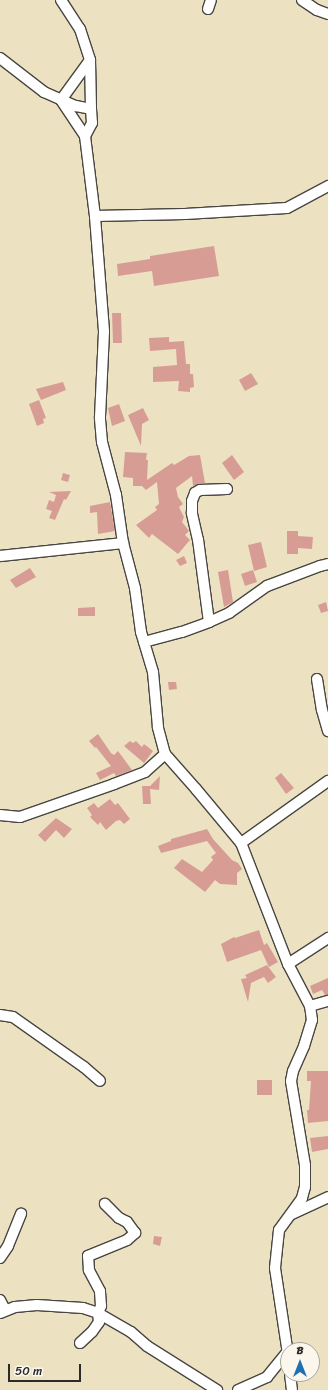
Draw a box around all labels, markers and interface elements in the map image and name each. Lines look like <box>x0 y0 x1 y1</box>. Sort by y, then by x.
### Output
text: B <box>297 1341 303 1360</box>
north arrow <box>280 1342 320 1382</box>
scale bar <box>10 1356 83 1382</box>
text: 50 m <box>15 1360 42 1382</box>

